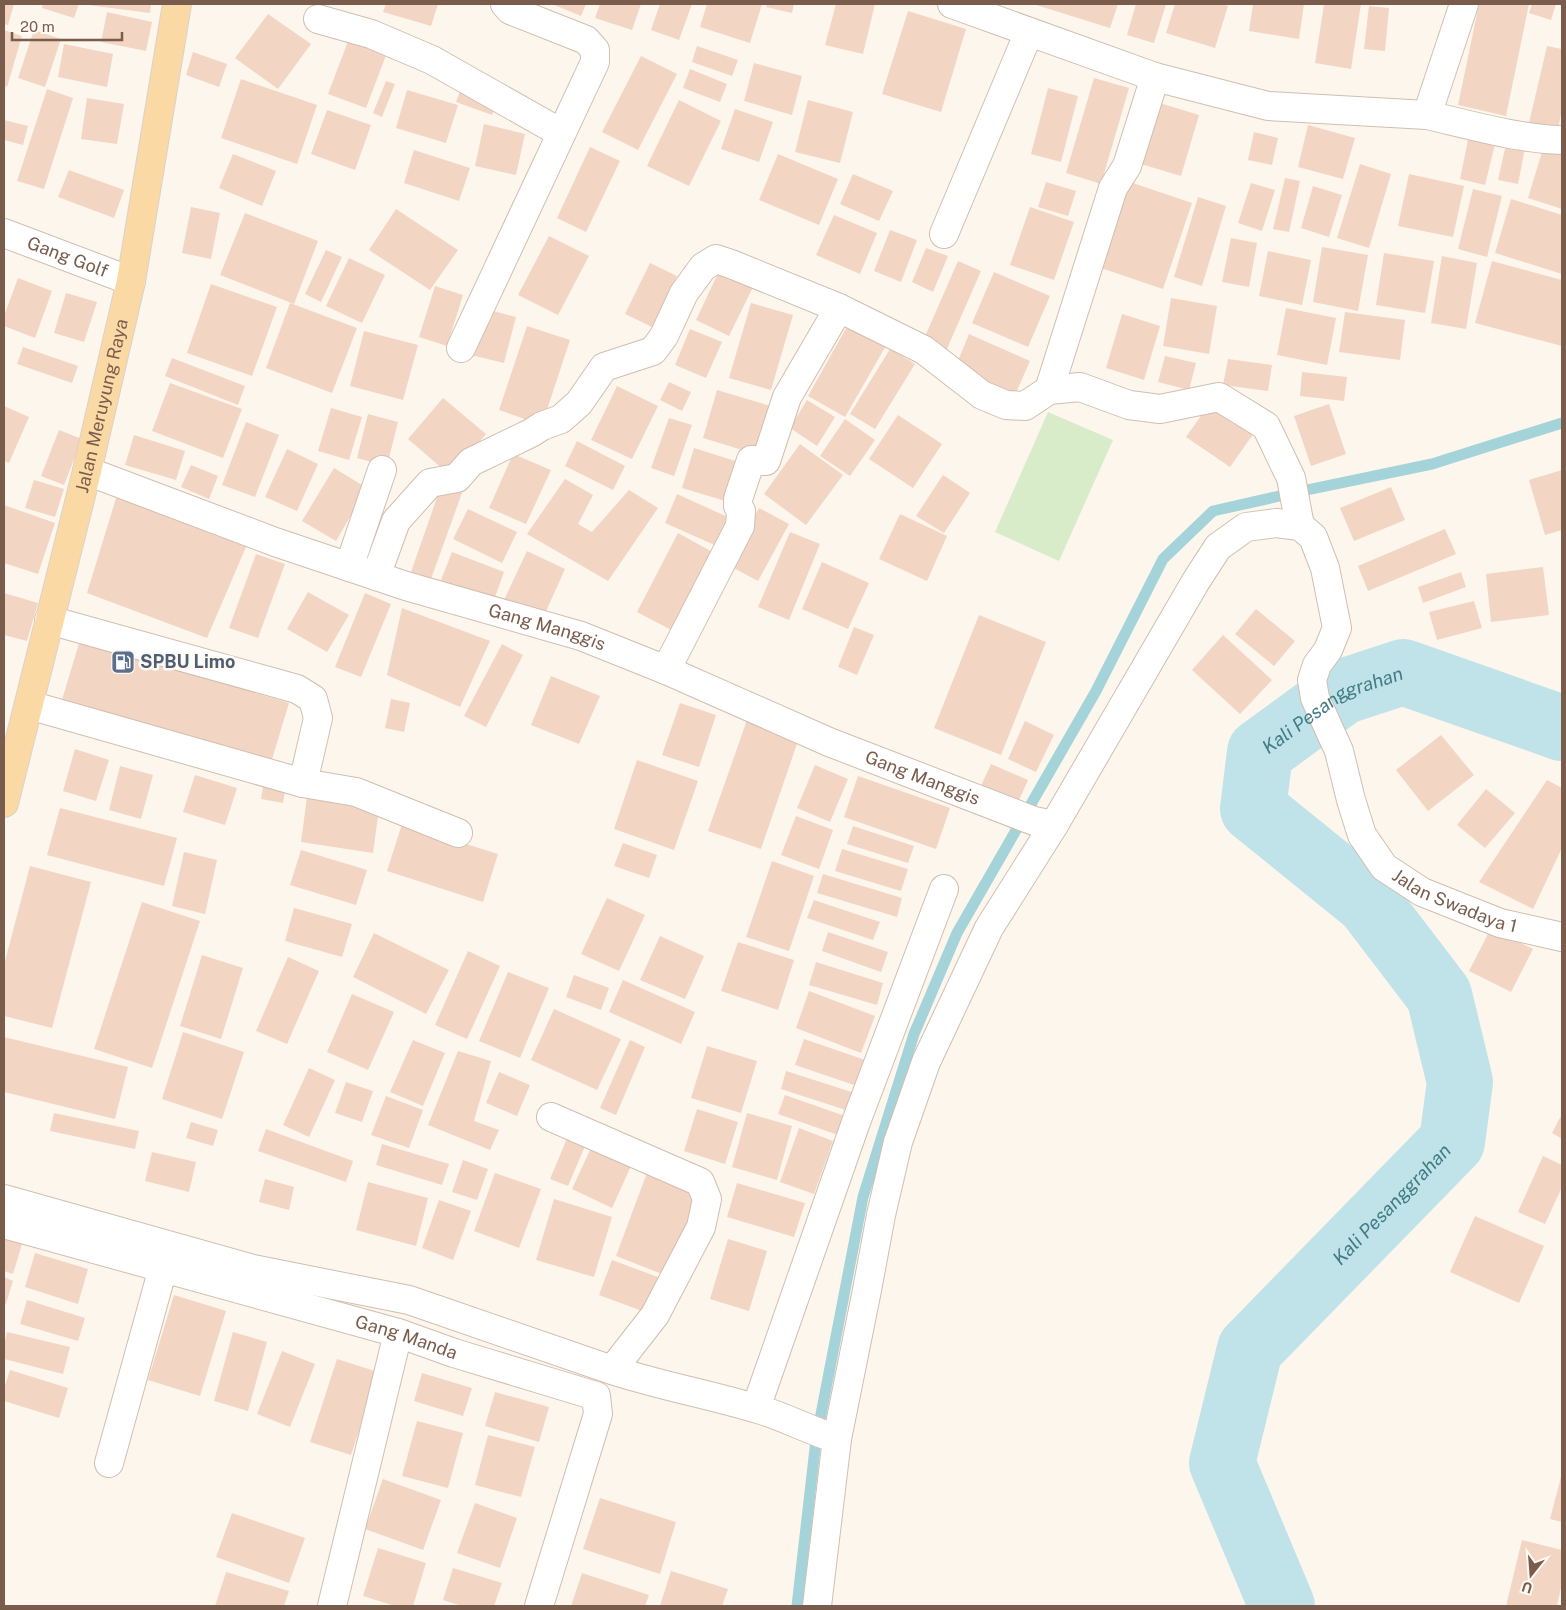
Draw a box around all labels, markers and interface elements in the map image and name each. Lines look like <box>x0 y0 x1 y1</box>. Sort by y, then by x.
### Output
scale bar <box>12 10 122 42</box>
text: 20 m <box>20 18 55 35</box>
street label: Gang Golf <box>24 232 111 281</box>
street label: Jalan Meruyung Raya <box>71 317 132 495</box>
street label: Gang Manggis <box>486 599 609 655</box>
fuel station icon: SPBU Limo <box>110 649 136 675</box>
place label: SPBU Limo <box>140 651 235 672</box>
water label: Kali Pesanggrahan <box>1258 662 1406 758</box>
street label: Gang Manggis <box>862 746 983 809</box>
street label: Jalan Swadaya 1 <box>1388 864 1519 937</box>
water label: Kali Pesanggrahan <box>1328 1139 1455 1269</box>
street label: Gang Manda <box>353 1311 460 1363</box>
north arrow <box>1506 1550 1556 1600</box>
text: U <box>1520 1578 1534 1597</box>

